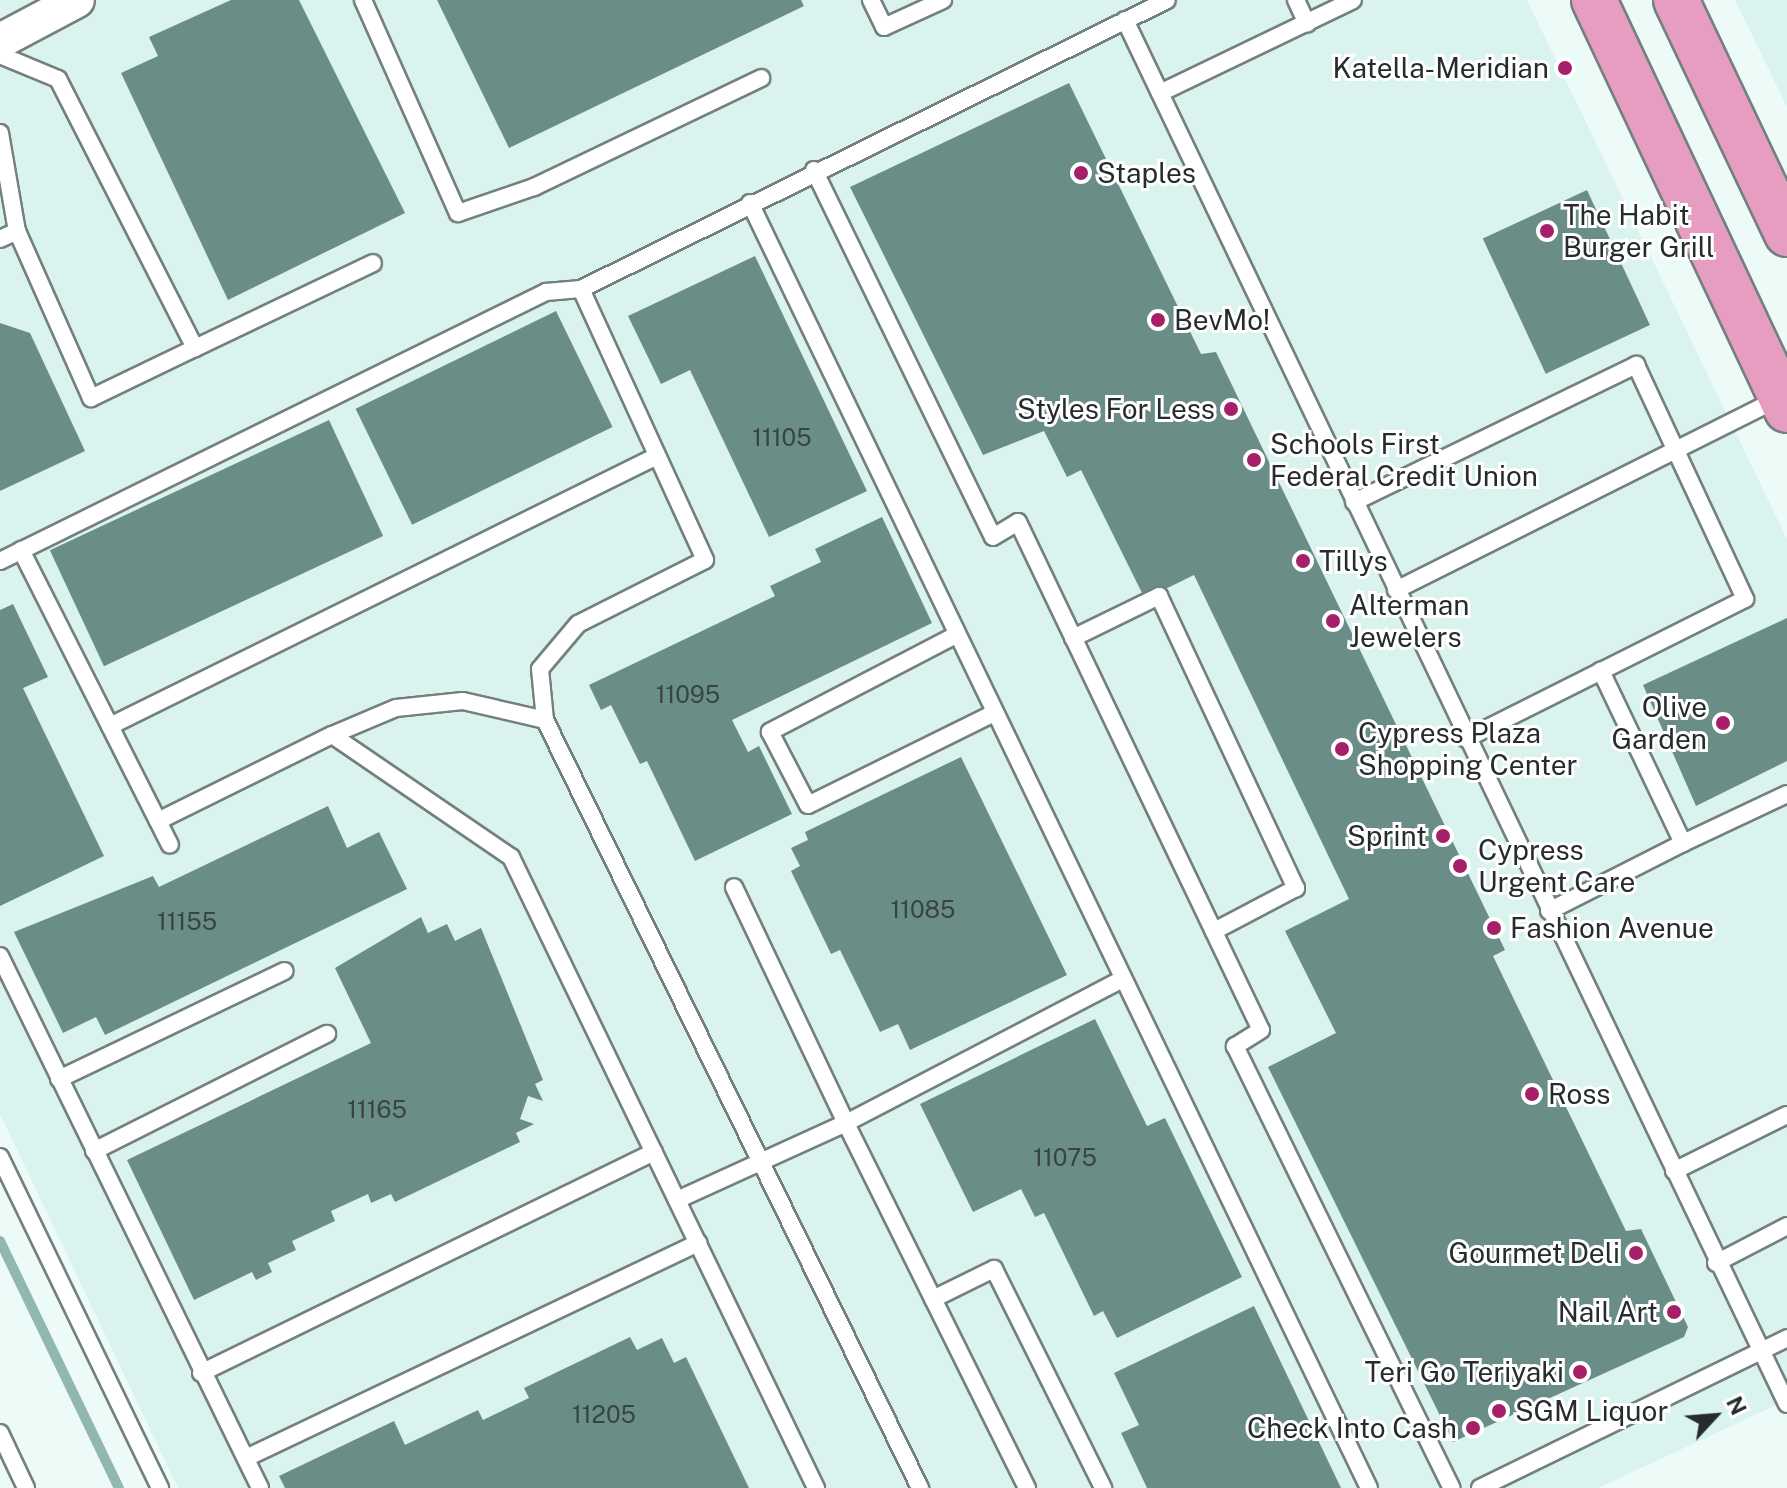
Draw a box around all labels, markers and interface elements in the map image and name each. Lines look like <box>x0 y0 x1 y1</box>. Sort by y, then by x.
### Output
place label: Katella-Meridian <box>1333 51 1549 85</box>
marker: Katella-Meridian <box>1556 59 1574 77</box>
place label: Staples <box>1097 156 1196 190</box>
marker: Staples <box>1072 164 1090 182</box>
place label: The Habit Burger Grill <box>1563 198 1714 264</box>
marker: The Habit Burger Grill <box>1538 222 1556 240</box>
place label: BevMo! <box>1174 303 1270 337</box>
marker: BevMo! <box>1149 311 1167 329</box>
place label: Styles For Less <box>1017 392 1215 426</box>
marker: Styles For Less <box>1222 400 1240 418</box>
house number: 11105 <box>752 424 812 452</box>
place label: Schools First Federal Credit Union <box>1270 427 1538 493</box>
marker: Schools First Federal Credit Union <box>1245 451 1263 469</box>
place label: Tillys <box>1319 544 1388 578</box>
marker: Tillys <box>1294 552 1312 570</box>
place label: Alterman Jewelers <box>1349 588 1469 654</box>
marker: Alterman Jewelers <box>1324 612 1342 630</box>
house number: 11095 <box>656 681 720 709</box>
place label: Olive Garden <box>1612 690 1707 756</box>
marker: Olive Garden <box>1714 714 1732 732</box>
place label: Cypress Plaza Shopping Center <box>1358 716 1578 782</box>
marker: Cypress Plaza Shopping Center <box>1333 740 1351 758</box>
place label: Sprint <box>1347 819 1427 853</box>
marker: Sprint <box>1434 827 1452 845</box>
place label: Cypress Urgent Care <box>1478 833 1635 899</box>
marker: Cypress Urgent Care <box>1449 855 1471 877</box>
house number: 11085 <box>891 896 955 924</box>
house number: 11155 <box>157 908 217 936</box>
place label: Fashion Avenue <box>1510 911 1714 945</box>
marker: Fashion Avenue <box>1485 919 1503 937</box>
place label: Ross <box>1548 1077 1611 1111</box>
marker: Ross <box>1523 1085 1541 1103</box>
house number: 11165 <box>347 1096 407 1124</box>
house number: 11075 <box>1033 1144 1097 1172</box>
place label: Gourmet Deli <box>1449 1236 1620 1270</box>
marker: Gourmet Deli <box>1627 1244 1645 1262</box>
place label: Nail Art <box>1558 1295 1658 1329</box>
marker: Nail Art <box>1665 1303 1683 1321</box>
place label: Teri Go Teriyaki <box>1364 1355 1564 1389</box>
marker: Teri Go Teriyaki <box>1571 1363 1589 1381</box>
north arrow <box>1675 1376 1755 1456</box>
text: N <box>1721 1392 1752 1419</box>
place label: SGM Liquor <box>1515 1394 1668 1428</box>
house number: 11205 <box>572 1401 636 1429</box>
marker: SGM Liquor <box>1490 1402 1508 1420</box>
place label: Check Into Cash <box>1247 1411 1457 1445</box>
marker: Check Into Cash <box>1464 1419 1482 1437</box>

